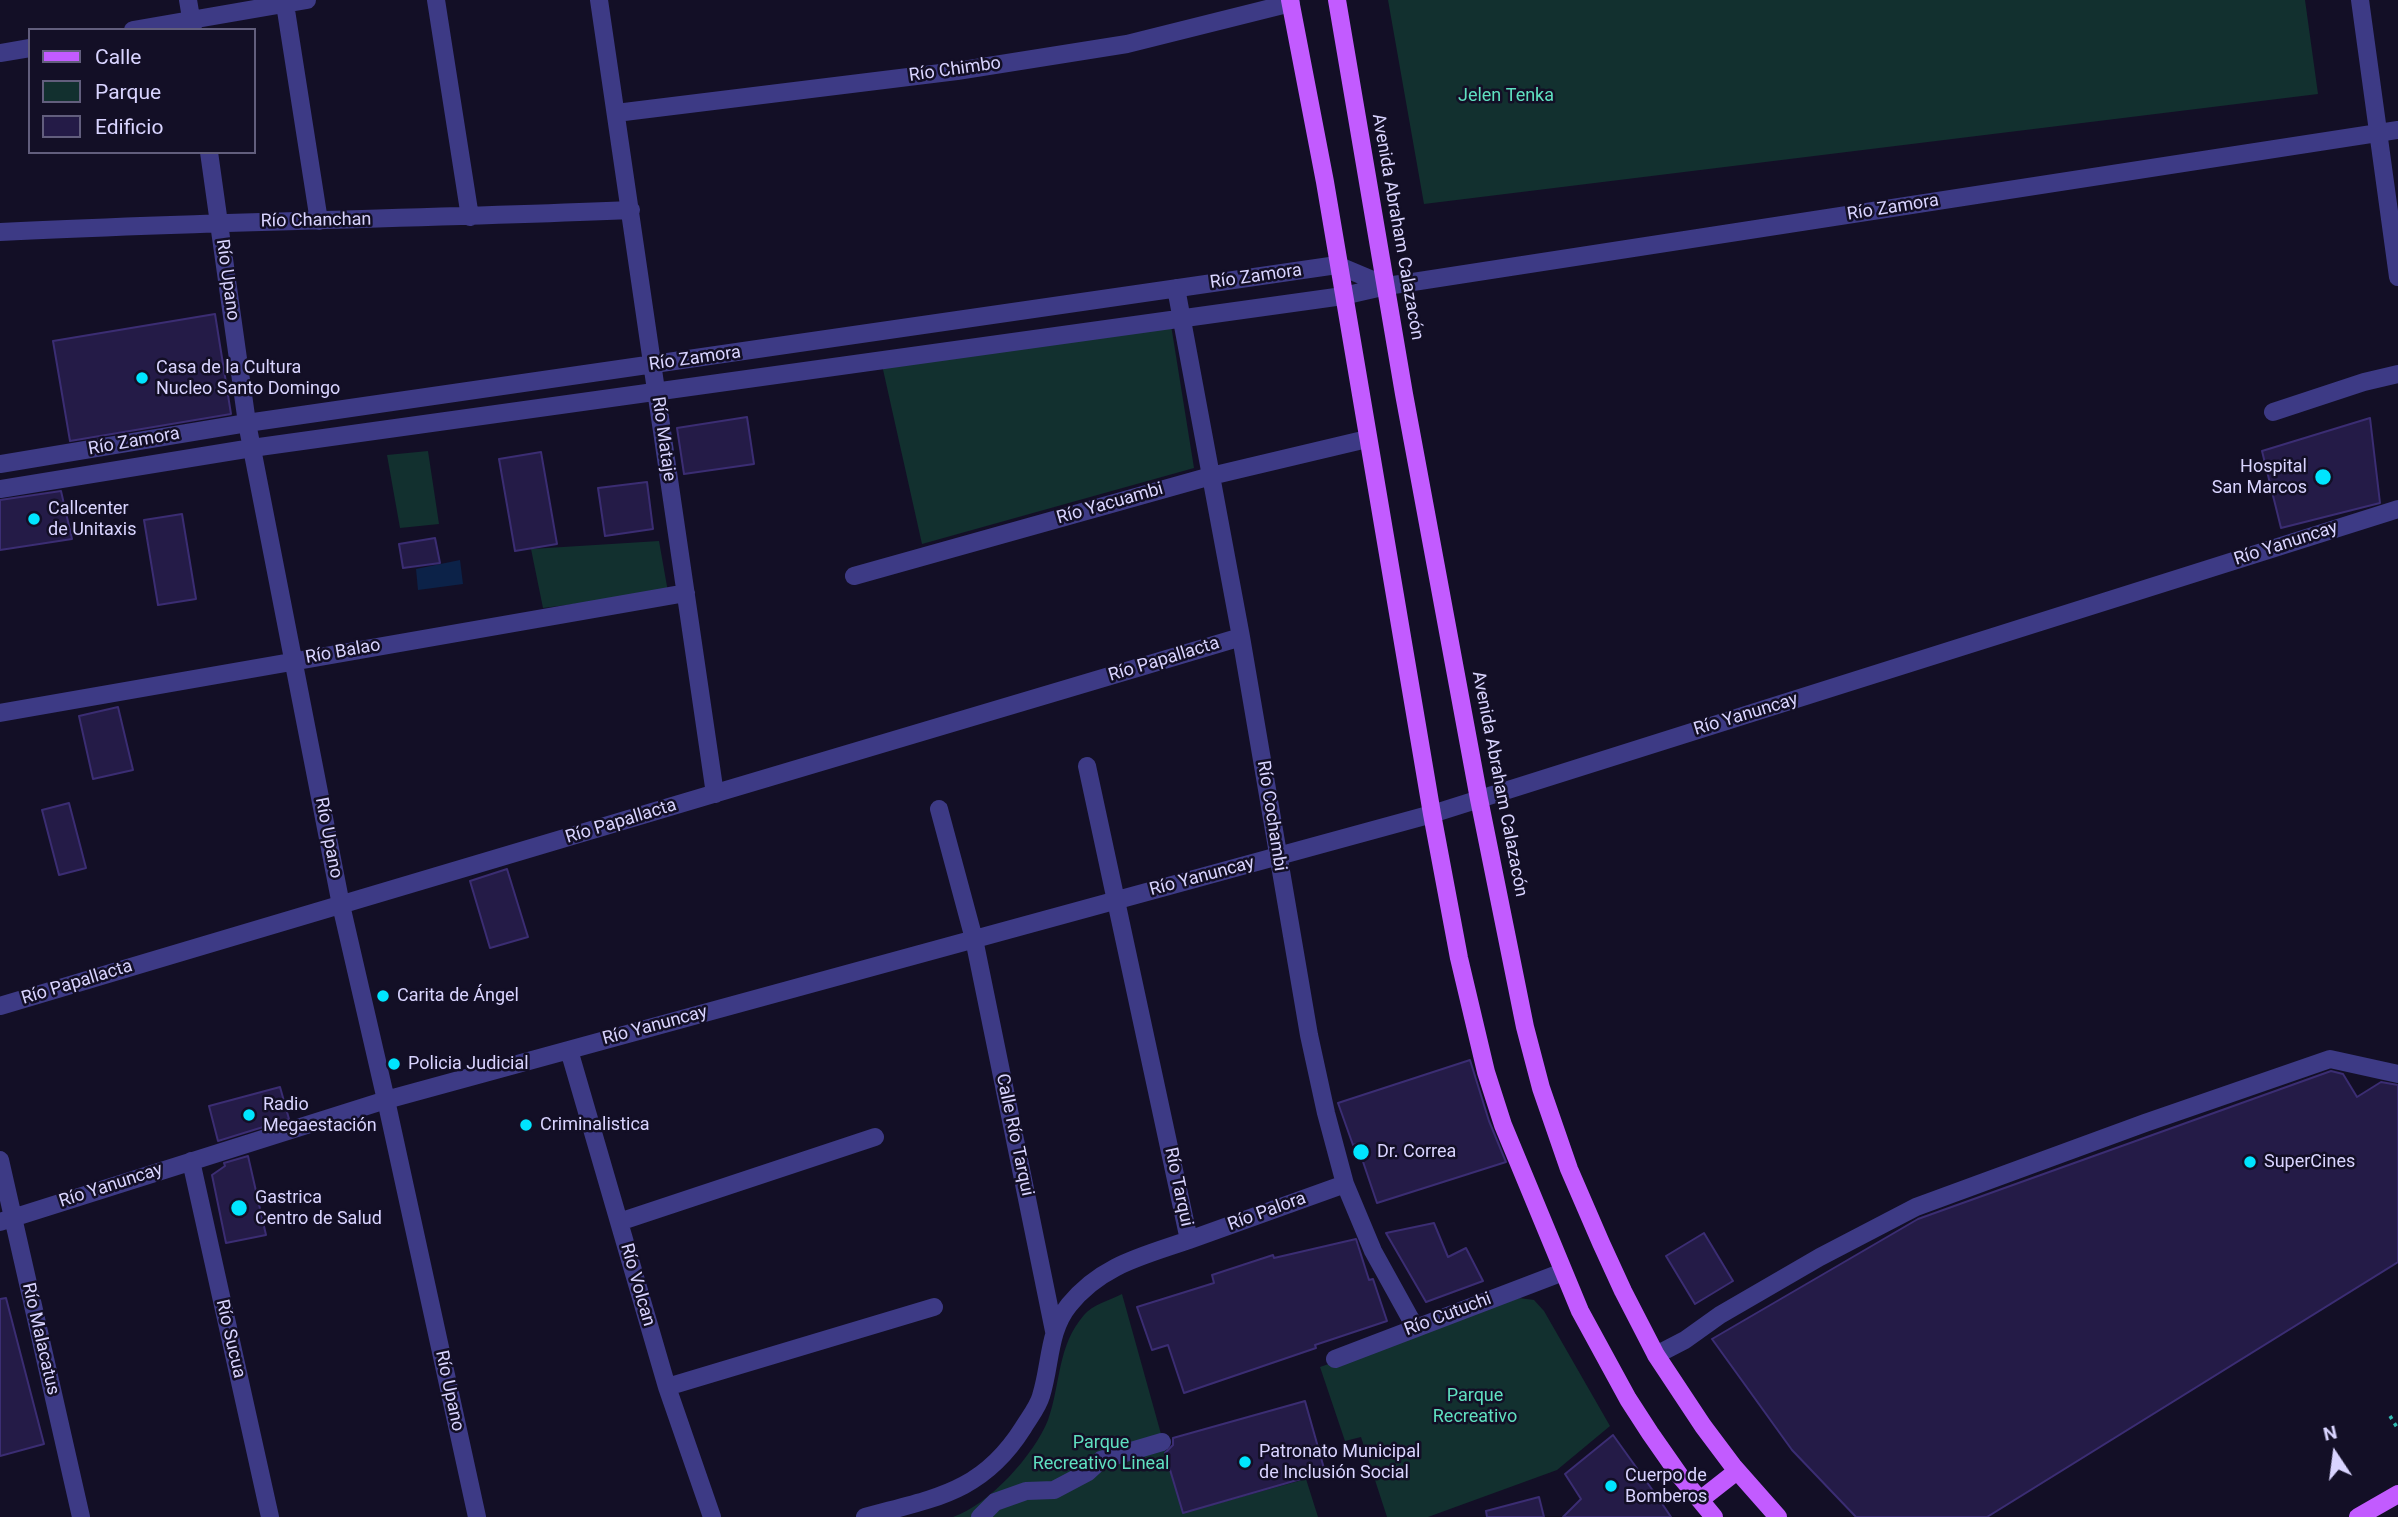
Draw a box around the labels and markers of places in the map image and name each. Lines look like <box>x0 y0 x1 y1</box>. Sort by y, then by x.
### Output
place label: Casa de la Cultura Nucleo Santo Domingo <box>156 357 340 400</box>
marker: Casa de la Cultura Nucleo Santo Domingo <box>134 370 150 386</box>
place label: Hospital San Marcos <box>2212 456 2307 498</box>
marker: Hospital San Marcos <box>2313 467 2333 487</box>
place label: Callcenter de Unitaxis <box>48 498 136 540</box>
marker: Callcenter de Unitaxis <box>26 511 42 527</box>
place label: Carita de Ángel <box>397 985 519 1007</box>
marker: Carita de Ángel <box>375 988 391 1004</box>
place label: Policia Judicial <box>408 1053 529 1075</box>
marker: Policia Judicial <box>386 1056 402 1072</box>
place label: Radio Megaestación <box>263 1094 377 1136</box>
marker: Radio Megaestación <box>241 1107 257 1123</box>
place label: Criminalistica <box>540 1114 650 1136</box>
marker: Criminalistica <box>518 1117 534 1133</box>
place label: Dr. Correa <box>1377 1141 1456 1163</box>
marker: Dr. Correa <box>1351 1142 1371 1162</box>
place label: SuperCines <box>2264 1151 2355 1173</box>
marker: SuperCines <box>2242 1154 2258 1170</box>
place label: Gastrica Centro de Salud <box>255 1187 382 1230</box>
marker: Gastrica Centro de Salud <box>229 1198 249 1218</box>
place label: Patronato Municipal de Inclusión Social <box>1259 1441 1420 1484</box>
marker: Patronato Municipal de Inclusión Social <box>1237 1454 1253 1470</box>
place label: Cuerpo de Bomberos <box>1625 1465 1707 1508</box>
marker: Cuerpo de Bomberos <box>1603 1478 1619 1494</box>

